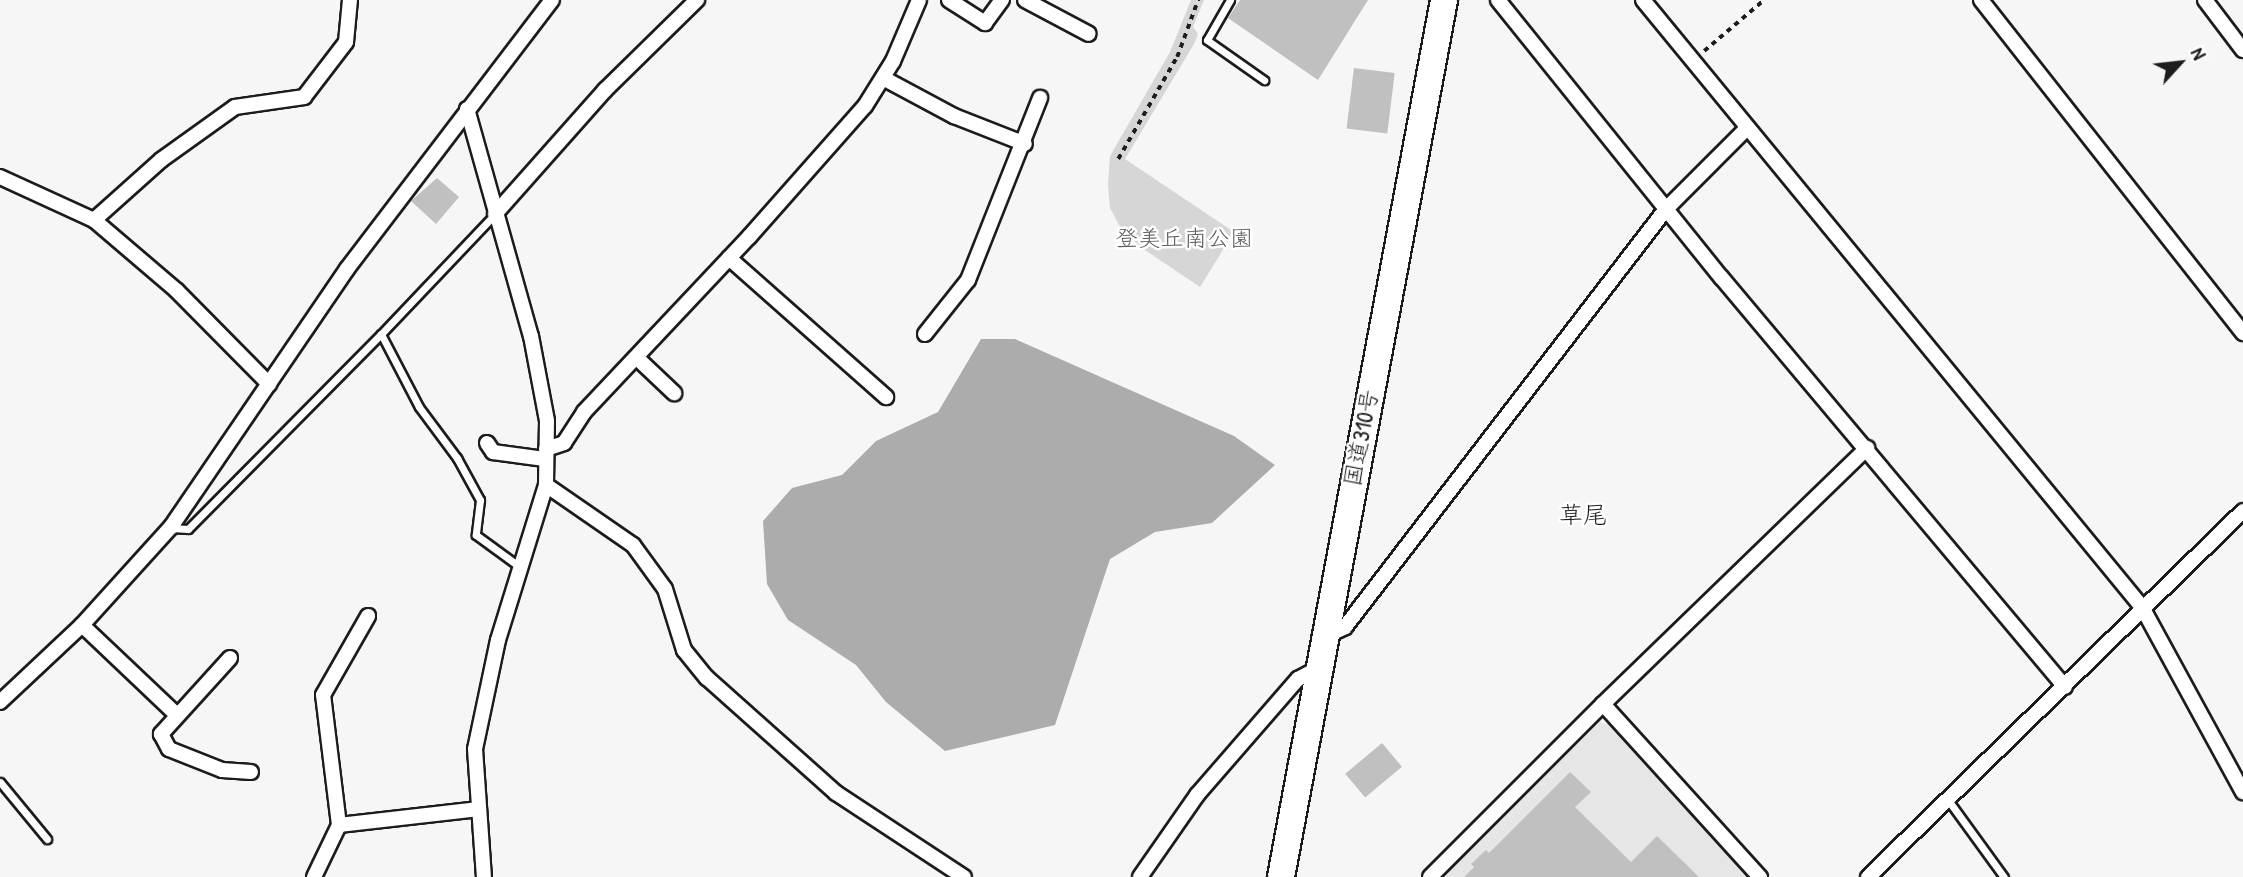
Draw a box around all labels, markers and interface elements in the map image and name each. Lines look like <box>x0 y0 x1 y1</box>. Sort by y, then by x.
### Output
north arrow <box>2145 28 2215 98</box>
text: N <box>2185 43 2213 64</box>
park label: 登美丘南公園 <box>1115 224 1253 252</box>
street label: 国道310号 <box>1338 387 1384 489</box>
district label: 草尾 <box>1559 501 1607 529</box>

